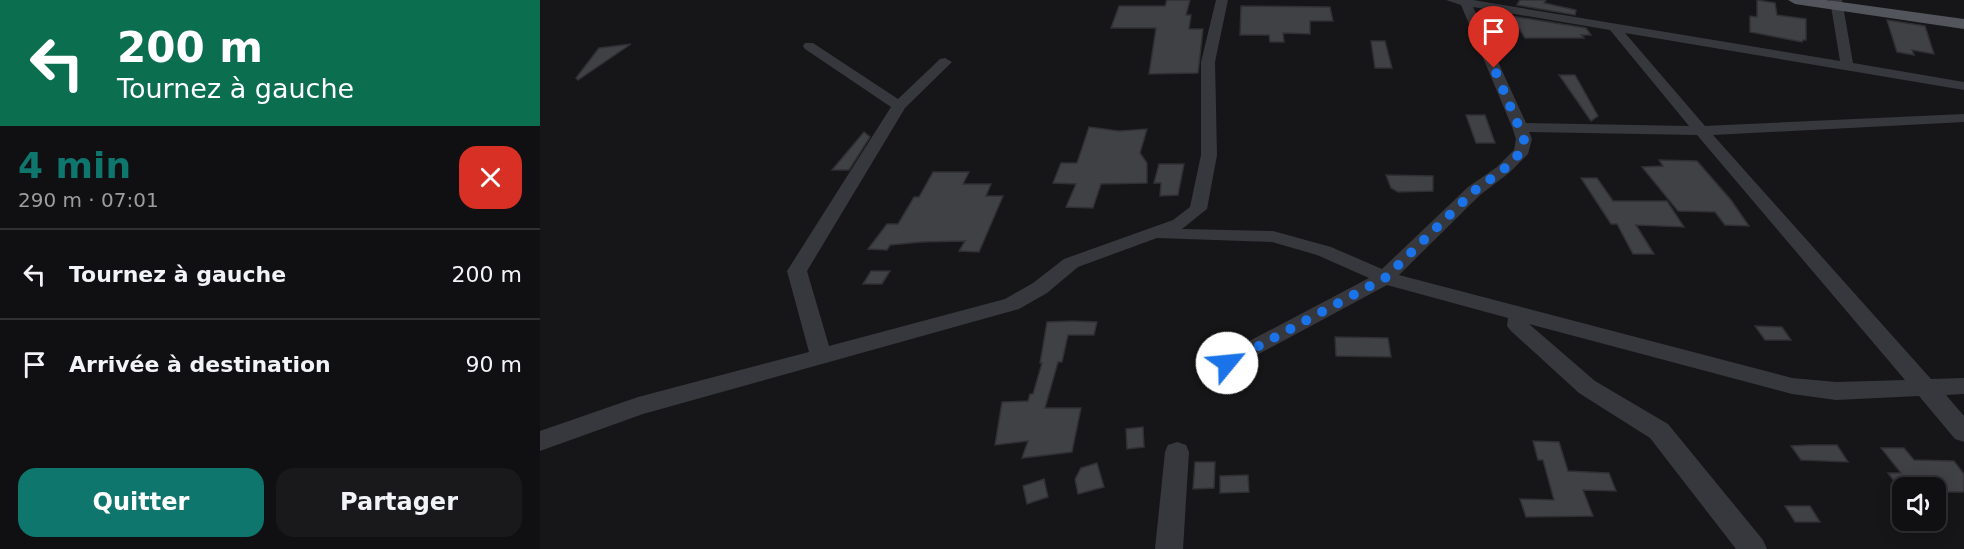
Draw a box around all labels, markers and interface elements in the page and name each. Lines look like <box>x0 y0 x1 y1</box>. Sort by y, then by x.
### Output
pin <box>1468 6 1519 68</box>
icon: arrive <box>1477 15 1510 48</box>
text: 200 m <box>117 23 263 72</box>
icon: left <box>18 24 96 102</box>
text: Tournez à gauche <box>117 73 354 104</box>
text: 4 min <box>18 145 131 186</box>
button: close <box>459 146 522 209</box>
text: 290 m · 07:01 <box>18 188 159 212</box>
icon: left <box>18 258 51 291</box>
text: Tournez à gauche <box>69 262 286 287</box>
text: 200 m <box>452 262 522 287</box>
position arrow <box>1195 331 1259 395</box>
icon: arrive <box>18 348 51 381</box>
text: Arrivée à destination <box>69 352 331 377</box>
text: 90 m <box>466 352 522 377</box>
button: Quitter <box>18 468 264 537</box>
button: Partager <box>276 468 522 537</box>
map controls <box>1892 477 1946 531</box>
button: sound <box>1892 477 1946 531</box>

